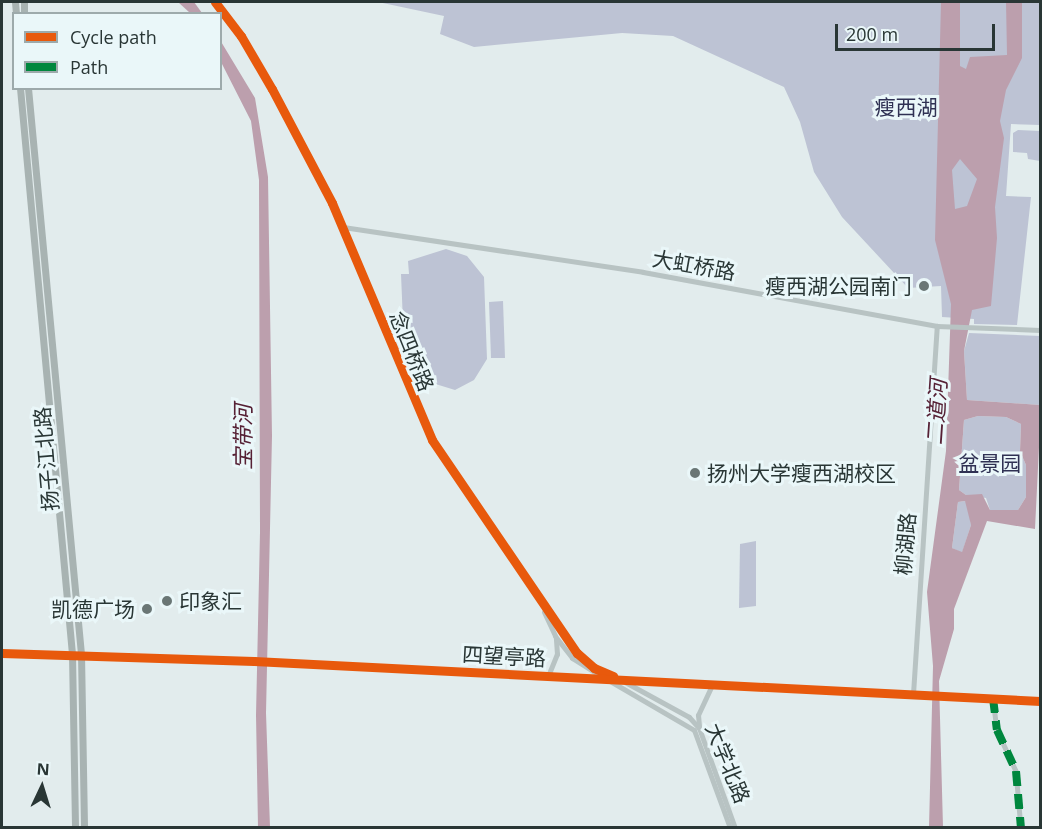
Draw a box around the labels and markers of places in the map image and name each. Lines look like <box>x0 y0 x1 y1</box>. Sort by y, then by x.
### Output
place label: 瘦西湖公园南门 <box>765 273 912 299</box>
marker: 瘦西湖公园南门 <box>917 279 931 293</box>
place label: 扬州大学瘦西湖校区 <box>707 460 896 486</box>
marker: 扬州大学瘦西湖校区 <box>688 466 702 480</box>
place label: 印象汇 <box>179 588 242 614</box>
marker: 印象汇 <box>160 594 174 608</box>
place label: 凯德广场 <box>51 596 135 622</box>
marker: 凯德广场 <box>140 602 154 616</box>

